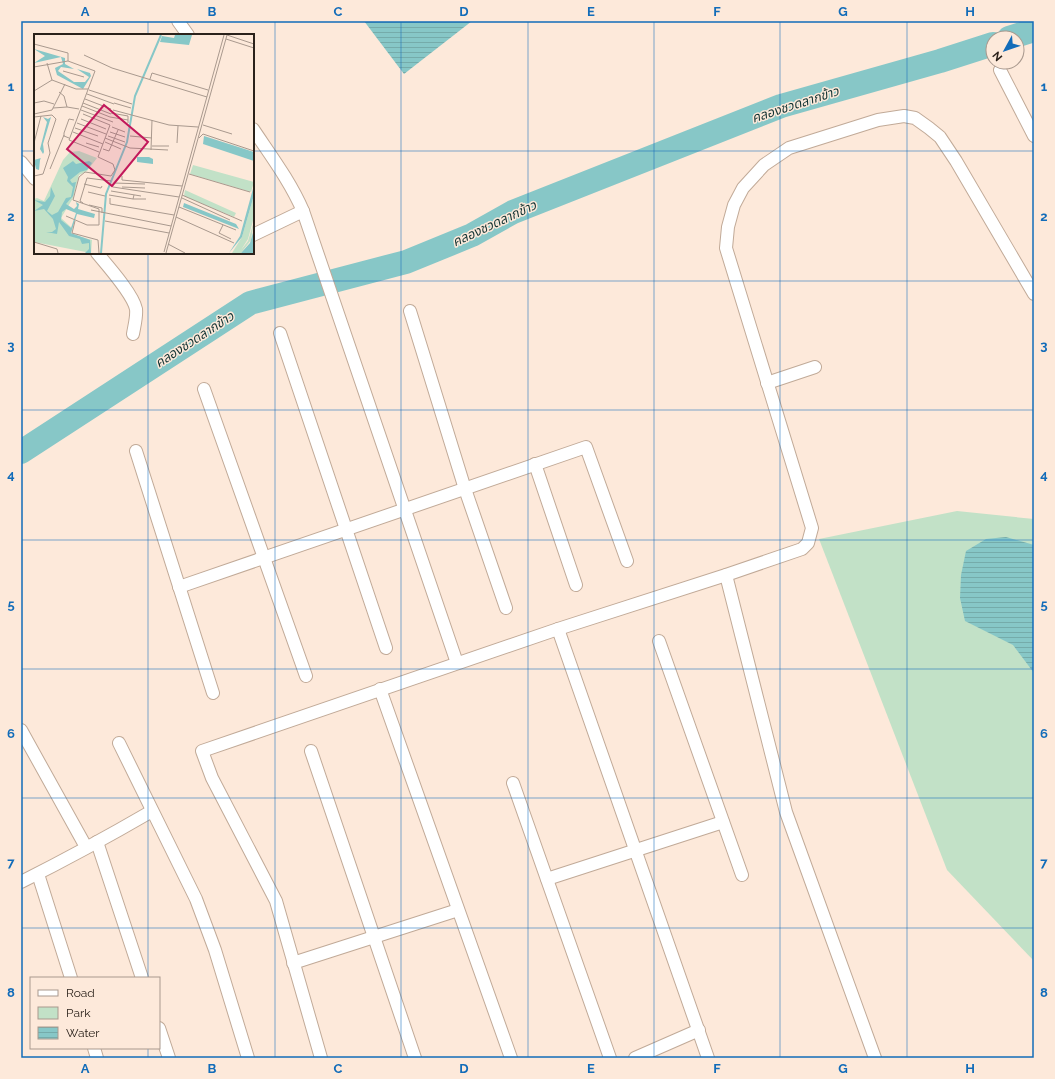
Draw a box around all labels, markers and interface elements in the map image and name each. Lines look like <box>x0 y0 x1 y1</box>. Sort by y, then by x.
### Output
text: A <box>81 4 90 19</box>
text: B <box>208 4 217 19</box>
text: C <box>334 4 343 19</box>
text: D <box>459 4 469 19</box>
text: E <box>587 4 595 19</box>
text: F <box>713 4 721 19</box>
text: G <box>838 4 848 19</box>
text: H <box>965 4 975 19</box>
north arrow <box>985 30 1025 70</box>
inset map <box>34 34 254 254</box>
text: N <box>990 49 1005 64</box>
text: 1 <box>8 79 15 94</box>
text: 1 <box>1041 79 1048 94</box>
water label: คลองชวดลากข้าว <box>750 83 841 126</box>
water label: คลองชวดลากข้าว <box>450 197 539 249</box>
text: 2 <box>7 209 15 224</box>
text: 2 <box>1040 209 1048 224</box>
water label: คลองชวดลากข้าว <box>152 308 237 370</box>
text: 3 <box>7 338 15 353</box>
text: 3 <box>1040 338 1048 353</box>
text: 4 <box>7 467 15 482</box>
text: 4 <box>1040 467 1048 482</box>
text: 5 <box>7 597 15 612</box>
text: 5 <box>1040 597 1048 612</box>
text: 6 <box>7 726 15 741</box>
text: 6 <box>1040 726 1048 741</box>
text: 7 <box>7 855 15 870</box>
text: 7 <box>1040 855 1048 870</box>
legend <box>30 977 160 1049</box>
text: 8 <box>7 985 15 1000</box>
text: 8 <box>1040 985 1048 1000</box>
text: Road <box>66 986 95 1000</box>
text: Park <box>66 1006 91 1020</box>
text: Water <box>66 1026 100 1040</box>
text: A <box>81 1061 90 1076</box>
text: B <box>208 1061 217 1076</box>
text: C <box>334 1061 343 1076</box>
text: D <box>459 1061 469 1076</box>
text: E <box>587 1061 595 1076</box>
text: F <box>713 1061 721 1076</box>
text: G <box>838 1061 848 1076</box>
text: H <box>965 1061 975 1076</box>

